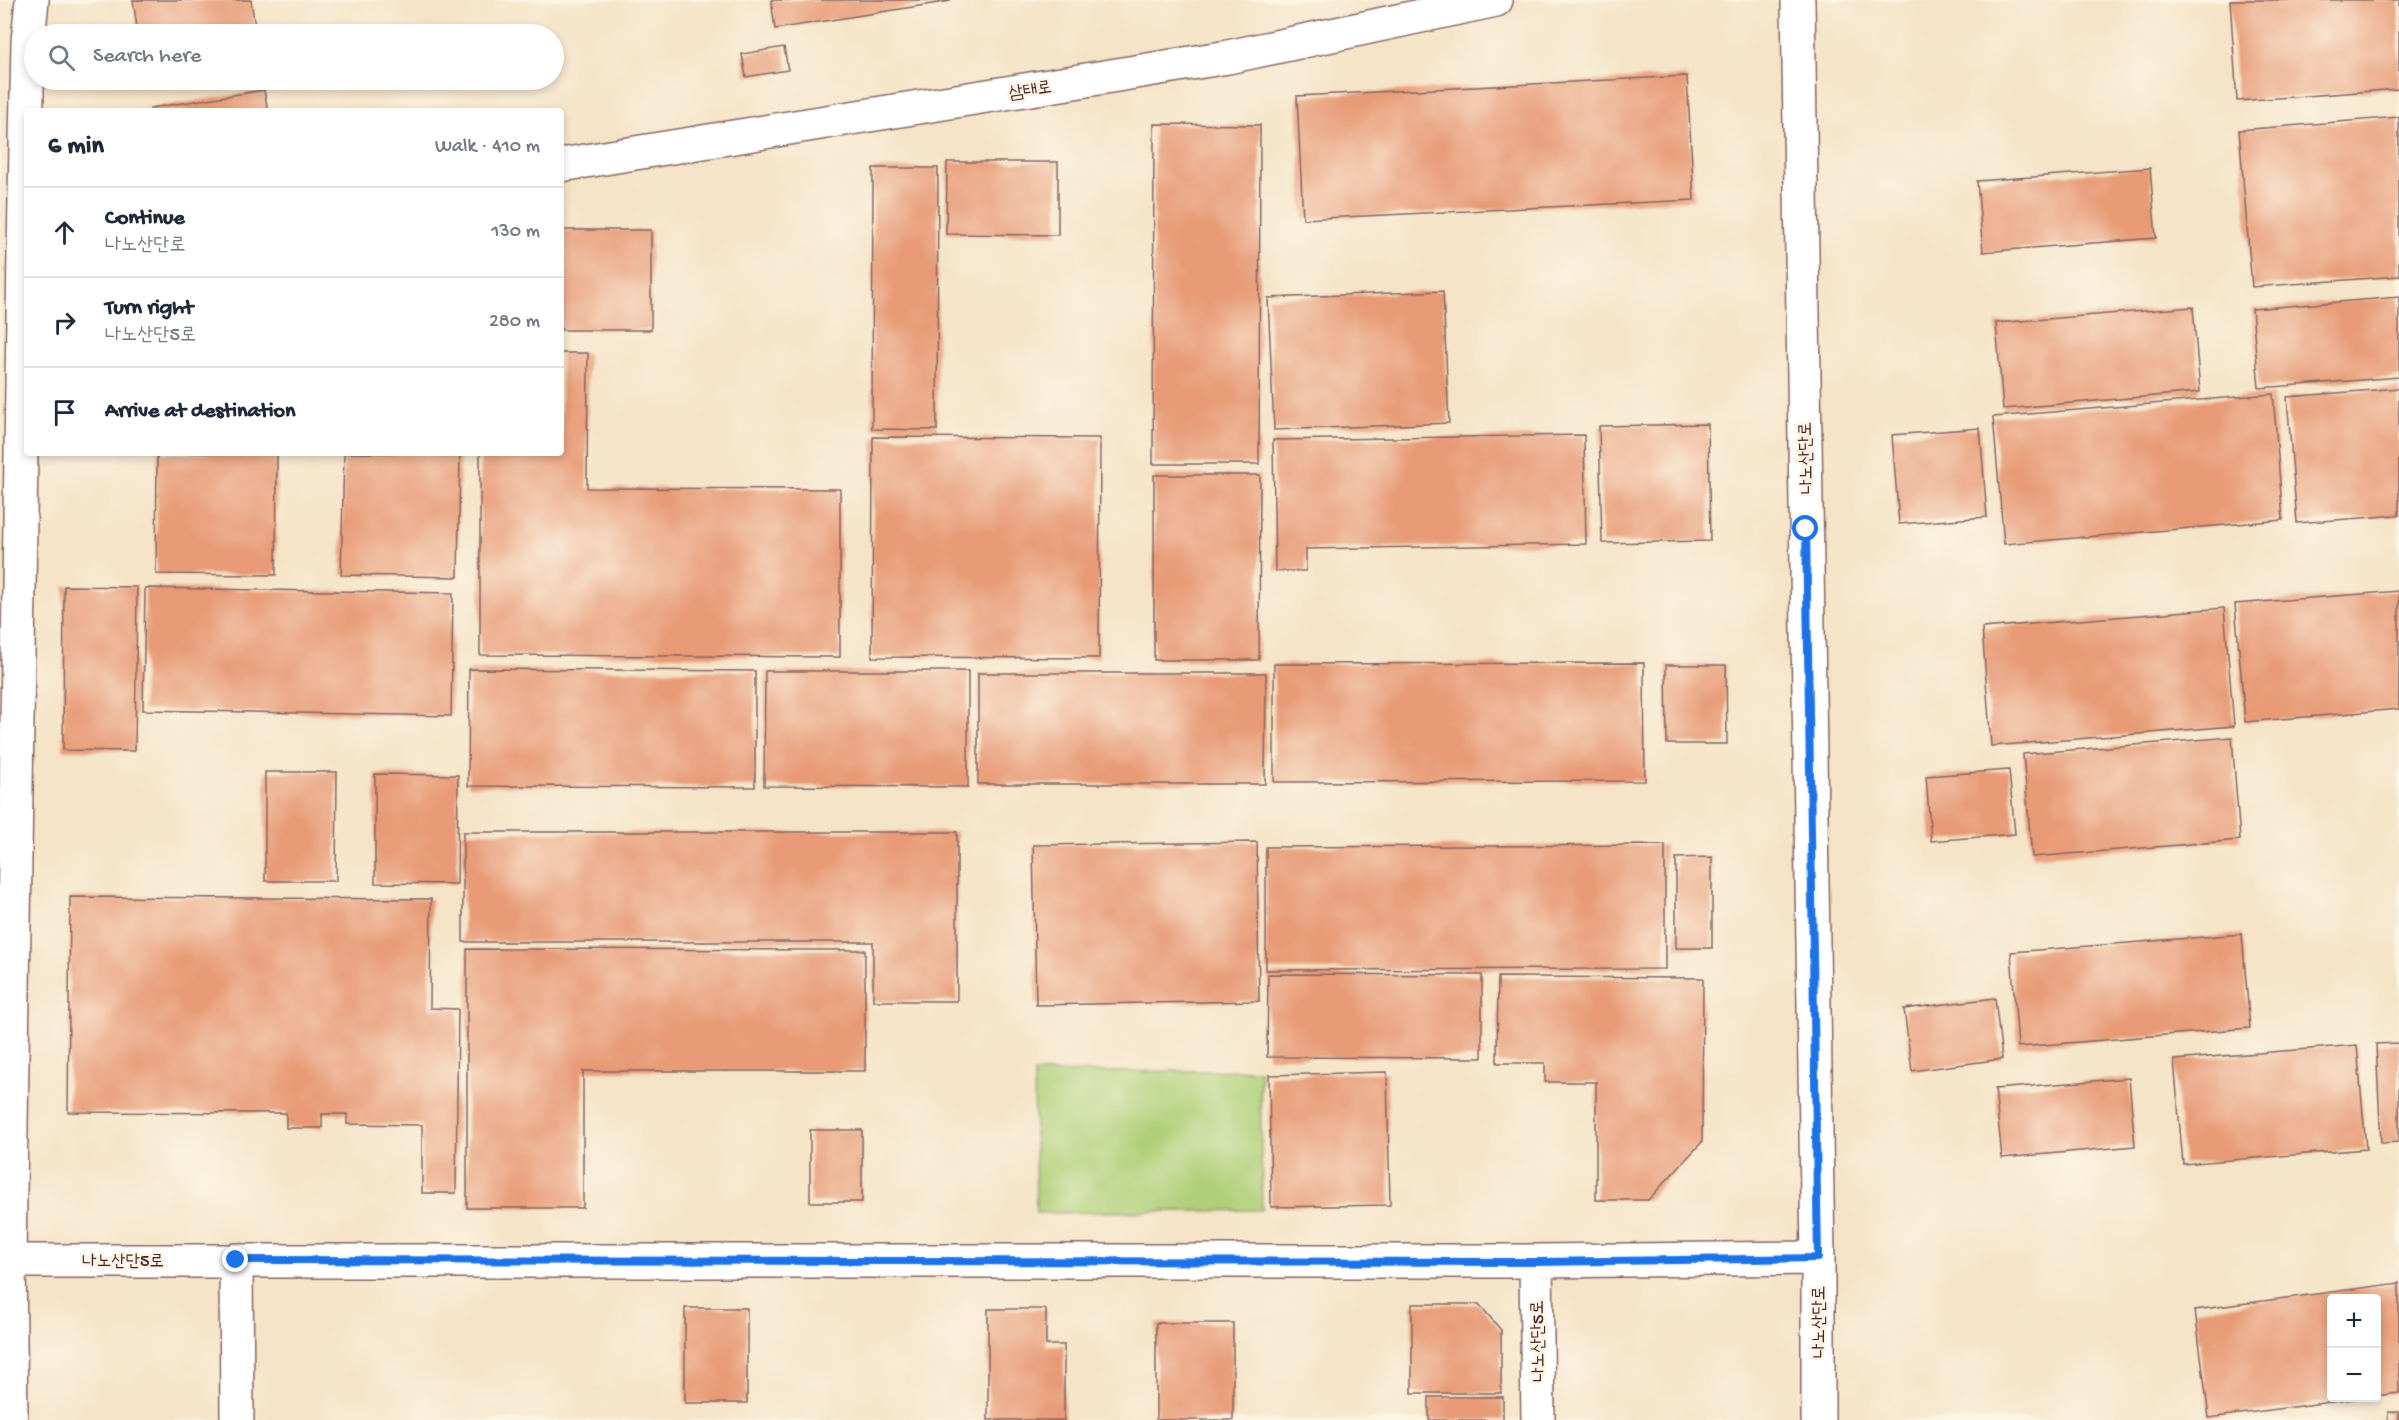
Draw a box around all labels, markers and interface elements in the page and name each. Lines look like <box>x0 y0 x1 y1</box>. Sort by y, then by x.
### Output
search box <box>24 24 564 90</box>
icon: search <box>45 41 78 74</box>
text: Search here <box>93 44 201 70</box>
street label: 삼태로 <box>1007 78 1053 105</box>
text: 6 min <box>48 132 104 163</box>
text: Walk · 410 m <box>435 136 540 159</box>
text: Continue <box>105 206 185 232</box>
icon: ahead <box>48 216 81 249</box>
text: 130 m <box>491 221 540 244</box>
text: 나노산단로 <box>105 235 185 258</box>
text: Turn right <box>105 296 193 322</box>
icon: right <box>48 306 81 339</box>
text: 280 m <box>489 311 540 334</box>
text: 나노산단5로 <box>105 325 196 348</box>
icon: arrive <box>48 396 81 429</box>
text: Arrive at destination <box>105 399 295 425</box>
street label: 나노산단로 <box>1796 422 1819 494</box>
route start <box>1792 515 1818 541</box>
route end <box>222 1246 248 1272</box>
street label: 나노산단5로 <box>82 1252 164 1273</box>
street label: 나노산단로 <box>1810 1286 1831 1358</box>
map controls <box>2327 1294 2381 1402</box>
button: + <box>2327 1294 2381 1348</box>
street label: 나노산단5로 <box>1528 1300 1551 1382</box>
button: − <box>2327 1348 2381 1402</box>

